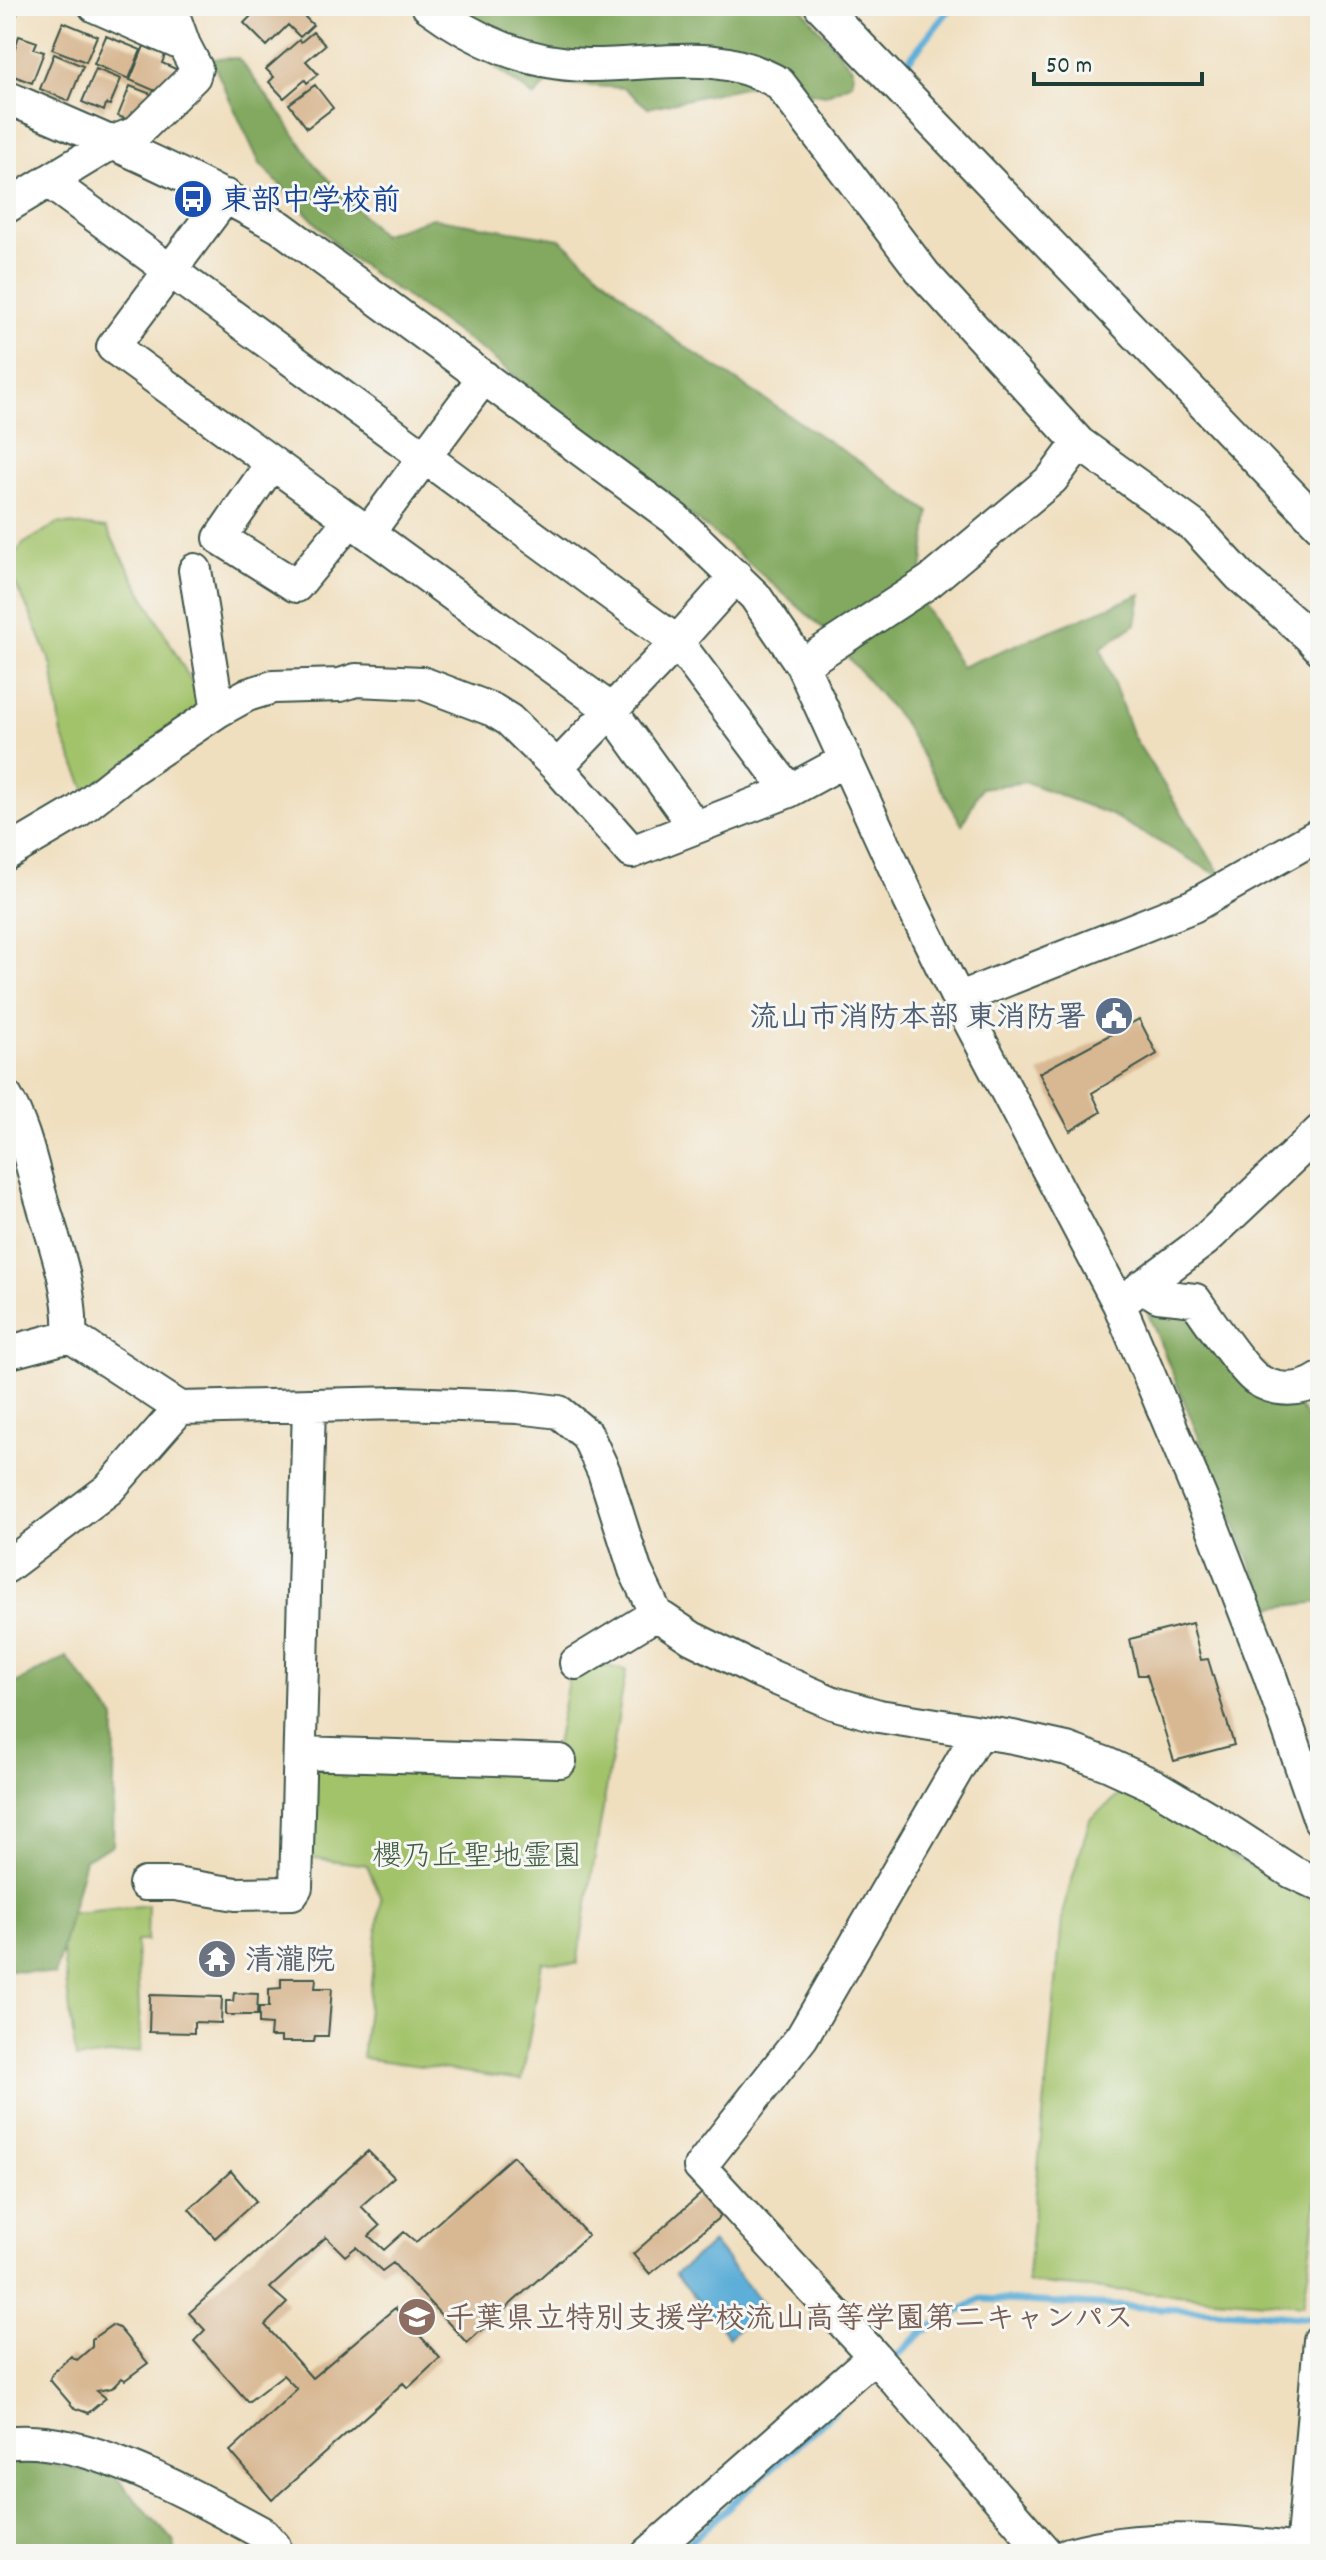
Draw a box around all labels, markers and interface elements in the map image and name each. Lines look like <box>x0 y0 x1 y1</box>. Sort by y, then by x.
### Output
scale bar <box>1034 36 1202 86</box>
text: 50 m <box>1046 50 1092 84</box>
bus stop icon: 東部中学校前 <box>172 178 214 220</box>
place label: 東部中学校前 <box>221 182 401 225</box>
public building icon: 流山市消防本部 東消防署 <box>1093 995 1135 1037</box>
place label: 流山市消防本部 東消防署 <box>749 999 1086 1042</box>
park label: 櫻乃丘聖地霊園 <box>372 1838 582 1881</box>
temple icon: 清瀧院 <box>196 1938 238 1980</box>
place label: 清瀧院 <box>245 1942 335 1985</box>
school or university icon: 千葉県立特別支援学校流山高等学園第二キャンパス <box>396 2296 438 2338</box>
place label: 千葉県立特別支援学校流山高等学園第二キャンパス <box>445 2300 1134 2343</box>

